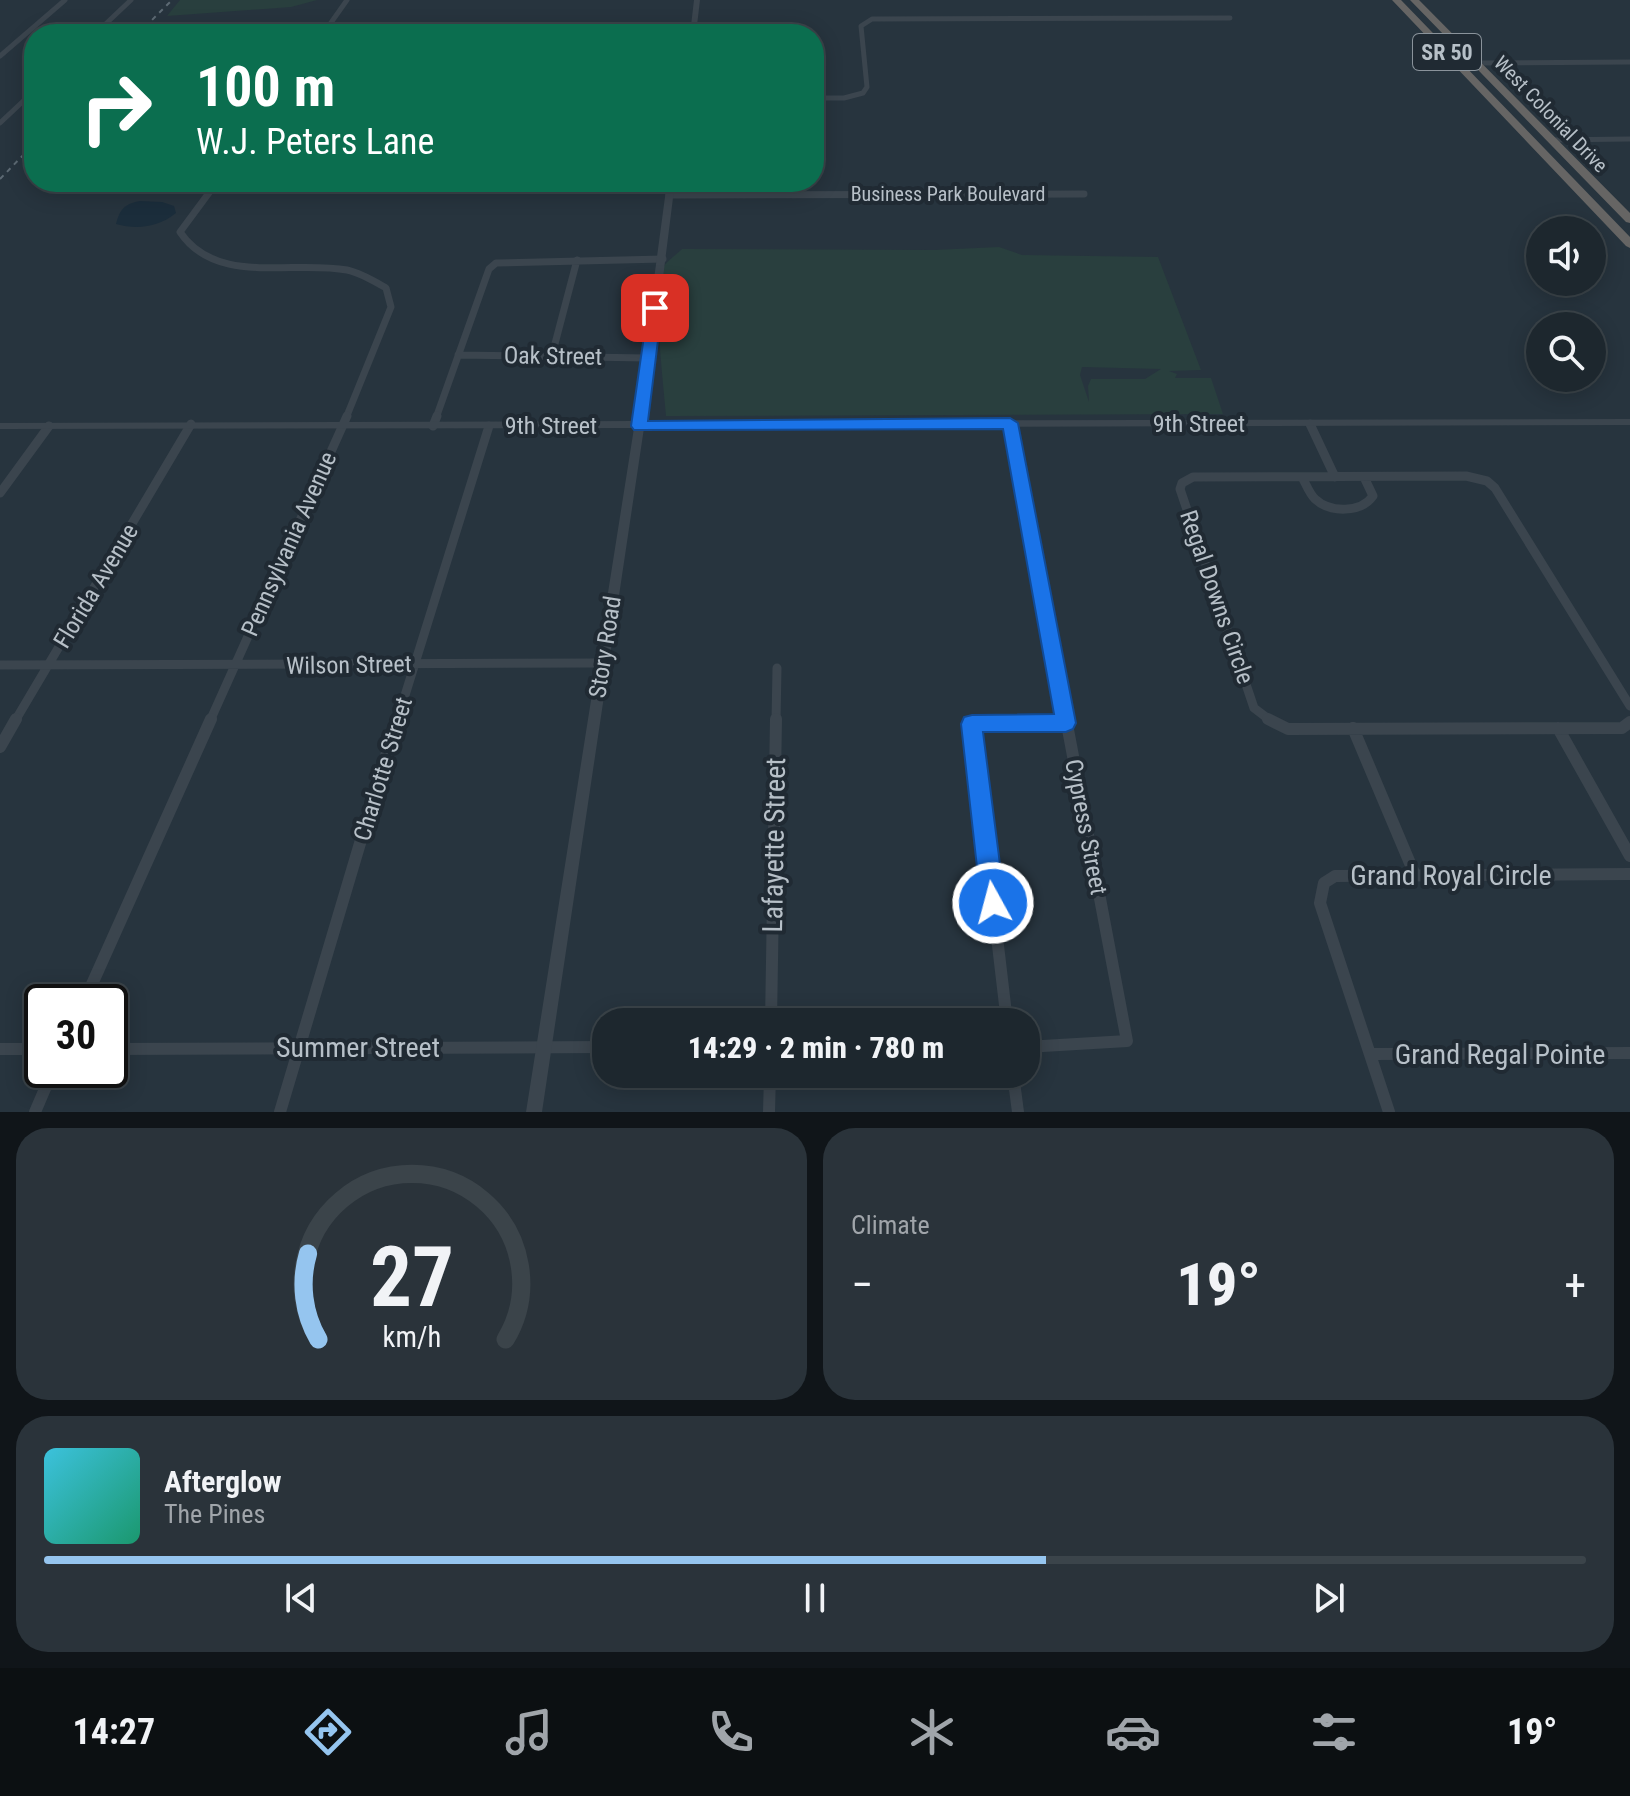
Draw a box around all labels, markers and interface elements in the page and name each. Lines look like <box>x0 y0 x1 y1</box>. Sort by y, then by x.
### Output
road number: SR 50 <box>1413 34 1481 70</box>
street label: West Colonial Drive <box>1489 51 1613 177</box>
text: 100 m <box>196 54 335 120</box>
icon: right <box>64 56 168 160</box>
text: W.J. Peters Lane <box>196 121 434 163</box>
street label: Business Park Boulevard <box>851 182 1045 206</box>
map controls <box>1526 216 1606 392</box>
button: sound <box>1526 216 1606 296</box>
pin <box>621 274 689 342</box>
icon: arrive <box>633 286 677 330</box>
button: search <box>1526 312 1606 392</box>
street label: Oak Street <box>504 341 602 371</box>
street label: 9th Street <box>1153 410 1245 438</box>
street label: 9th Street <box>505 412 597 440</box>
street label: Pennsylvania Avenue <box>236 447 342 641</box>
street label: Regal Downs Circle <box>1174 506 1260 688</box>
street label: Florida Avenue <box>48 519 144 653</box>
street label: Story Road <box>583 594 627 700</box>
street label: Wilson Street <box>286 650 412 680</box>
street label: Charlotte Street <box>348 694 418 844</box>
street label: Lafayette Street <box>756 757 792 933</box>
street label: Cypress Street <box>1059 757 1113 897</box>
street label: Grand Royal Circle <box>1350 859 1552 892</box>
position arrow <box>951 861 1035 945</box>
speed limit sign: 30 <box>24 984 128 1088</box>
text: 14:29 · 2 min · 780 m <box>688 1030 944 1065</box>
street label: Summer Street <box>276 1031 440 1064</box>
street label: Grand Regal Pointe <box>1395 1038 1605 1071</box>
text: Climate <box>851 1210 930 1240</box>
text: 27 <box>369 1229 454 1326</box>
text: 19° <box>1176 1249 1261 1320</box>
text: − <box>851 1259 873 1311</box>
text: + <box>1564 1259 1586 1311</box>
text: km/h <box>382 1320 441 1354</box>
text: Afterglow <box>164 1464 282 1499</box>
text: The Pines <box>164 1499 265 1529</box>
icon: previous <box>279 1576 323 1620</box>
icon: pause <box>793 1576 837 1620</box>
icon: next <box>1307 1576 1351 1620</box>
icon: directions <box>300 1704 356 1760</box>
icon: music <box>501 1704 557 1760</box>
icon: phone <box>703 1704 759 1760</box>
icon: climate <box>904 1704 960 1760</box>
icon: car <box>1105 1704 1161 1760</box>
icon: filters <box>1306 1704 1362 1760</box>
text: 14:27 <box>73 1711 155 1753</box>
text: 19° <box>1507 1711 1557 1753</box>

